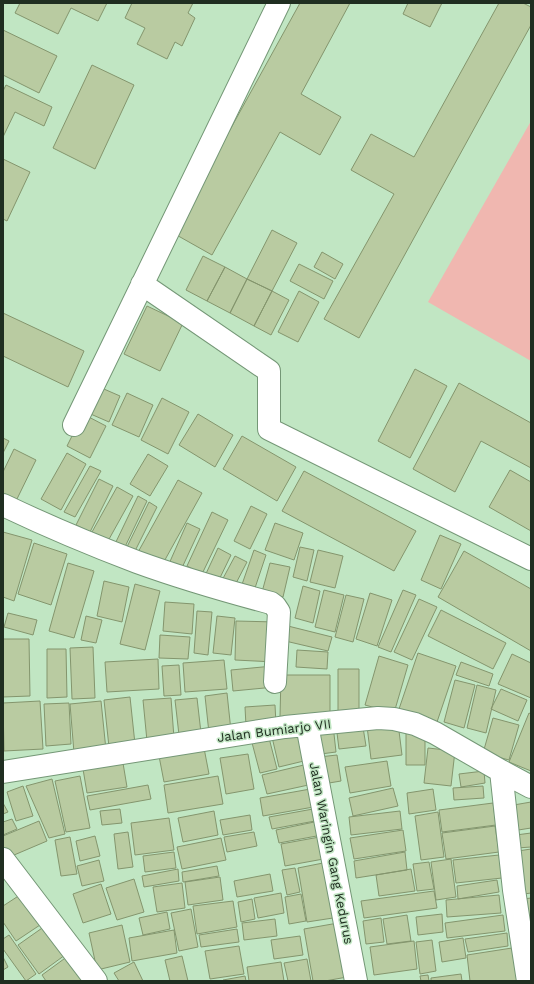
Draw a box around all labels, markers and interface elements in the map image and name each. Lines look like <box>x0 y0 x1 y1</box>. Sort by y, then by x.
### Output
street label: Jalan Bumiarjo VII <box>216 716 332 745</box>
street label: Jalan Waringin Gang Kedurus <box>306 761 357 945</box>

